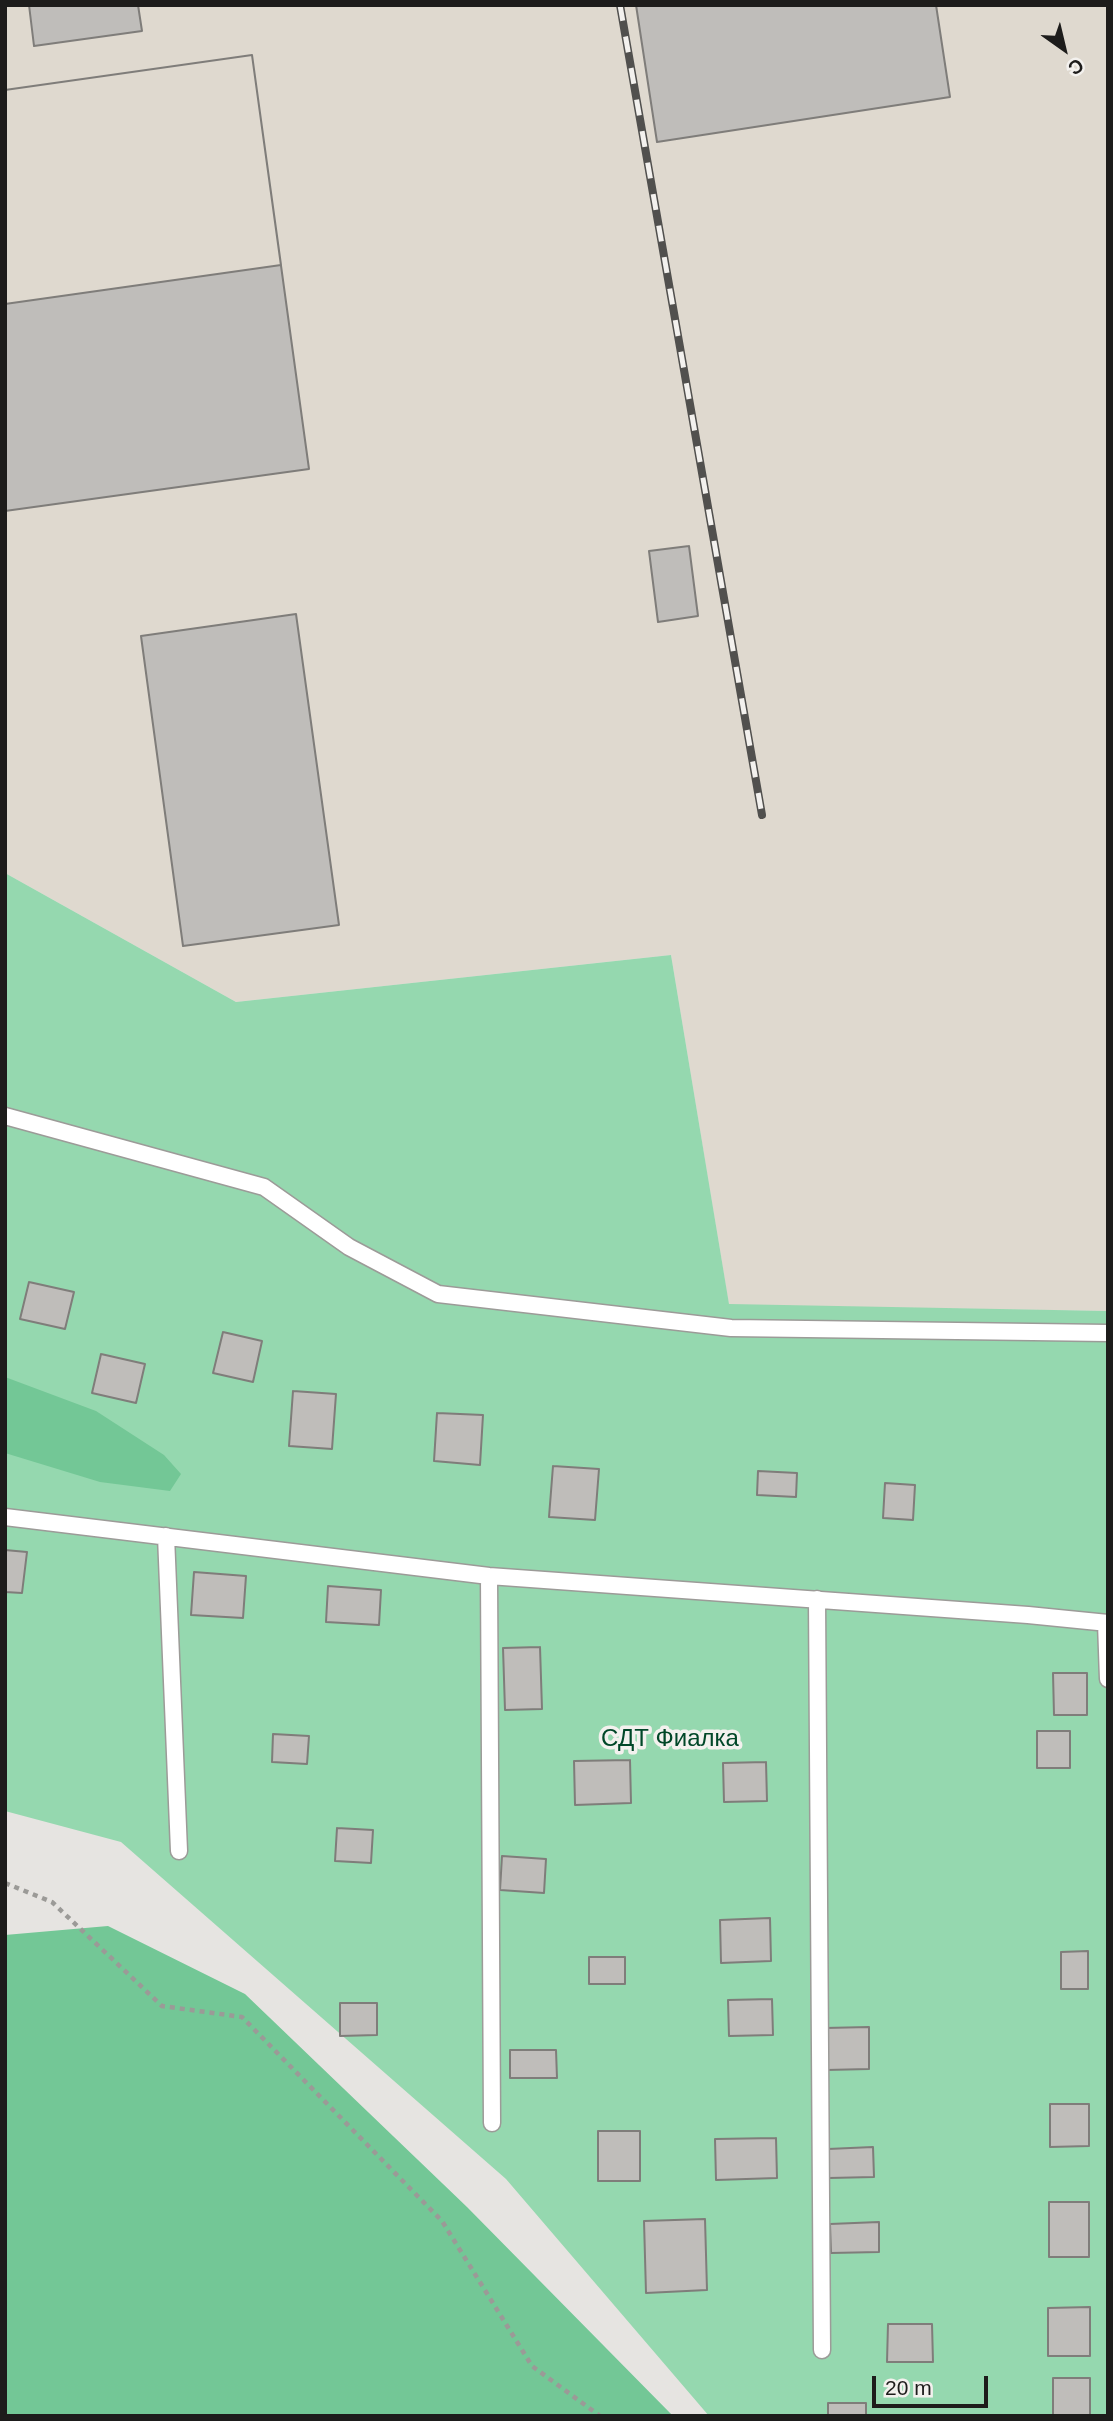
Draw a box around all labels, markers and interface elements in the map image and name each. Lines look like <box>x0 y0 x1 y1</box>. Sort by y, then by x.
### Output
north arrow <box>1029 14 1099 84</box>
text: С <box>1064 54 1088 79</box>
park label: СДТ Фиалка <box>601 1725 739 1753</box>
scale bar <box>875 2362 990 2406</box>
text: 20 m <box>885 2376 932 2399</box>

